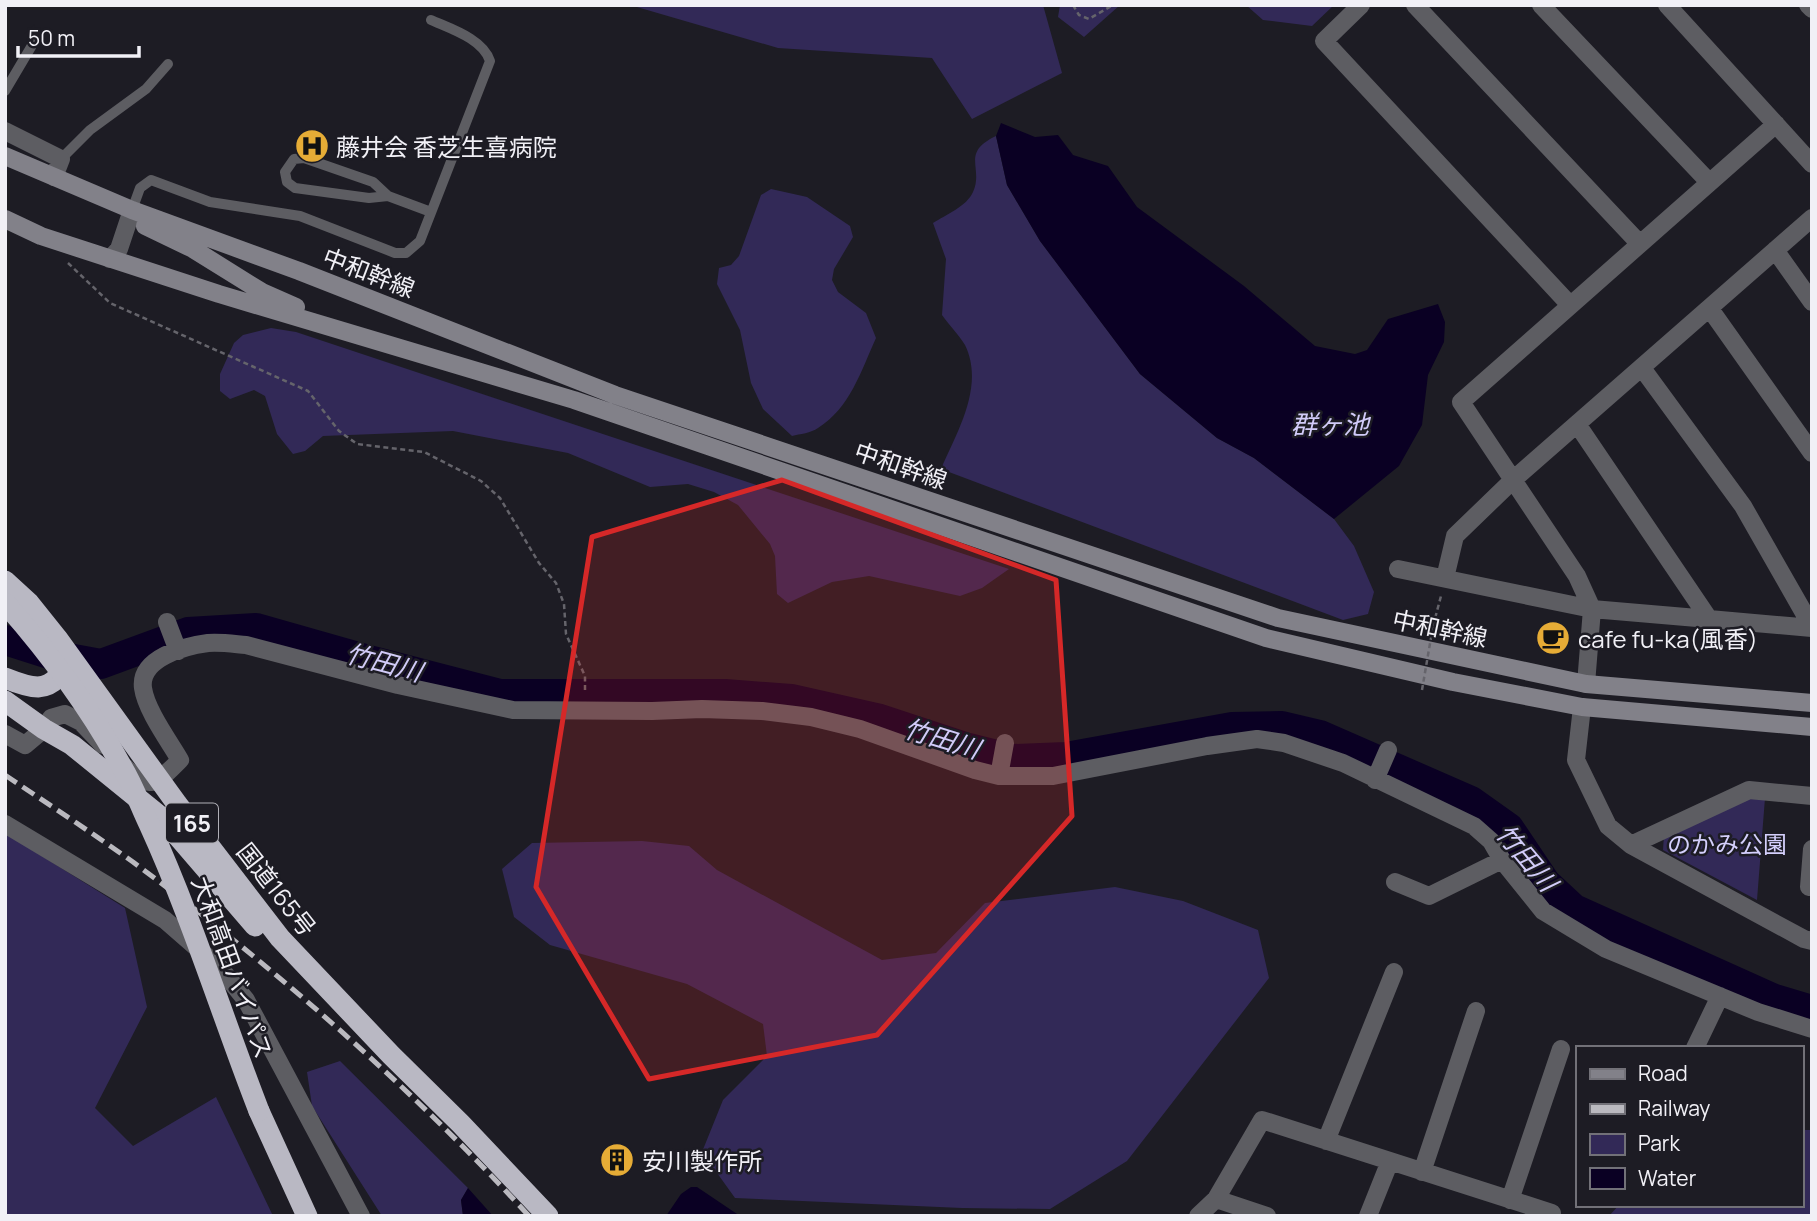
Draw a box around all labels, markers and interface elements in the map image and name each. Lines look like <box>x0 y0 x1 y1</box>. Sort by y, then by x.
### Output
scale bar <box>18 14 138 58</box>
text: 50 m <box>28 24 75 52</box>
hospital icon: 藤井会 香芝生喜病院 <box>293 127 331 165</box>
place label: 藤井会 香芝生喜病院 <box>336 130 557 163</box>
street label: 中和幹線 <box>318 239 420 305</box>
water label: 群ヶ池 <box>1291 406 1372 442</box>
street label: 中和幹線 <box>850 434 952 496</box>
street label: 中和幹線 <box>1390 602 1490 654</box>
cafe icon: cafe fu-ka(風香) <box>1534 619 1572 657</box>
place label: cafe fu-ka(風香) <box>1578 622 1758 655</box>
water label: 竹田川 <box>342 635 429 690</box>
water label: 竹田川 <box>899 709 987 767</box>
road number: 165 <box>166 804 218 842</box>
water label: 竹田川 <box>1488 816 1568 901</box>
park label: のかみ公園 <box>1667 827 1787 860</box>
street label: 国道165号 <box>230 835 324 943</box>
street label: 大和高田バイパス <box>185 871 281 1063</box>
legend <box>1576 1046 1803 1207</box>
text: Road <box>1638 1059 1688 1087</box>
text: Railway <box>1638 1094 1710 1122</box>
text: Park <box>1638 1129 1680 1157</box>
building icon: 安川製作所 <box>598 1141 636 1179</box>
place label: 安川製作所 <box>642 1144 762 1177</box>
text: Water <box>1638 1164 1697 1192</box>

